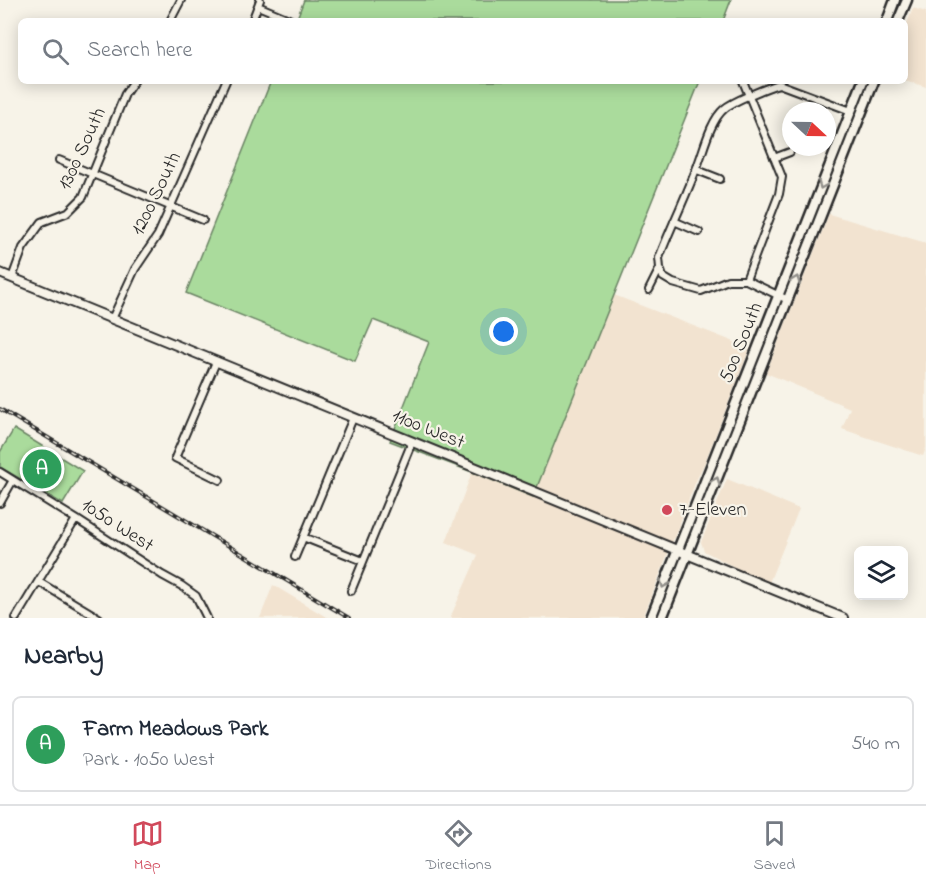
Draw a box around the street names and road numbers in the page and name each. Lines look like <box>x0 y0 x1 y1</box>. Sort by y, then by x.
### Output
street label: 1300 South <box>51 103 115 195</box>
street label: 1200 South <box>124 147 190 241</box>
street label: 500 South <box>713 298 771 388</box>
street label: 1100 West <box>387 402 469 458</box>
street label: 1050 West <box>75 492 159 560</box>

